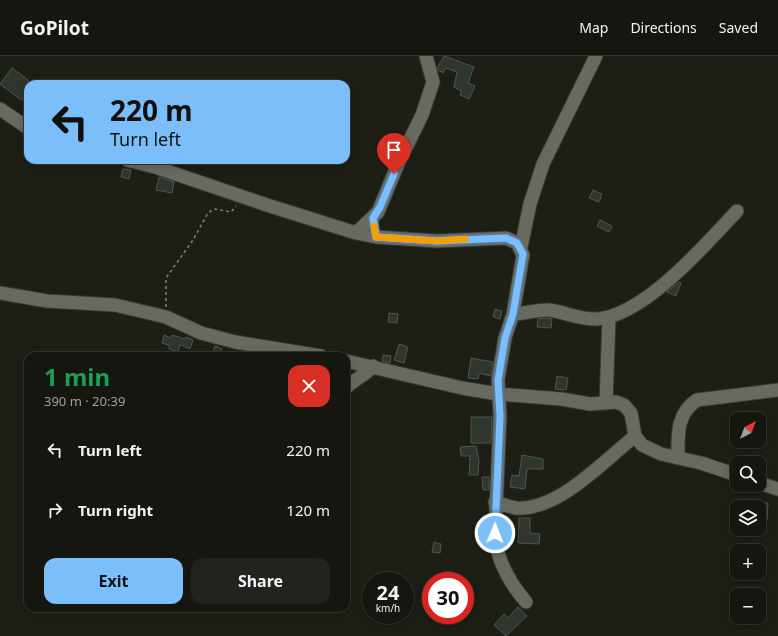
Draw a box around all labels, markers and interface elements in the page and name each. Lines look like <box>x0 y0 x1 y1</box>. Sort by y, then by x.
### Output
text: GoPilot <box>20 15 89 41</box>
text: Map <box>579 18 608 37</box>
text: Directions <box>630 18 697 37</box>
text: Saved <box>719 18 758 37</box>
text: 220 m <box>110 91 193 129</box>
icon: left <box>44 96 96 148</box>
text: Turn left <box>110 127 181 151</box>
pin <box>377 133 411 174</box>
icon: arrive <box>383 139 405 161</box>
text: 1 min <box>44 360 110 393</box>
button: close <box>288 365 330 407</box>
text: 390 m · 20:39 <box>44 392 125 410</box>
north arrow <box>730 412 766 448</box>
map controls <box>730 412 766 624</box>
icon: left <box>44 439 66 461</box>
text: Turn left <box>78 440 142 460</box>
text: 220 m <box>286 440 330 460</box>
button: search <box>730 456 766 492</box>
icon: right <box>44 499 66 521</box>
text: Turn right <box>78 500 153 520</box>
text: 120 m <box>286 500 330 520</box>
button: layers <box>730 500 766 536</box>
position arrow <box>474 512 516 554</box>
button: + <box>730 544 766 580</box>
button: Exit <box>44 558 183 604</box>
button: Share <box>191 558 330 604</box>
speed limit sign: 30 <box>422 572 474 624</box>
text: 24 <box>377 579 399 606</box>
button: − <box>730 588 766 624</box>
text: km/h <box>376 601 400 615</box>

